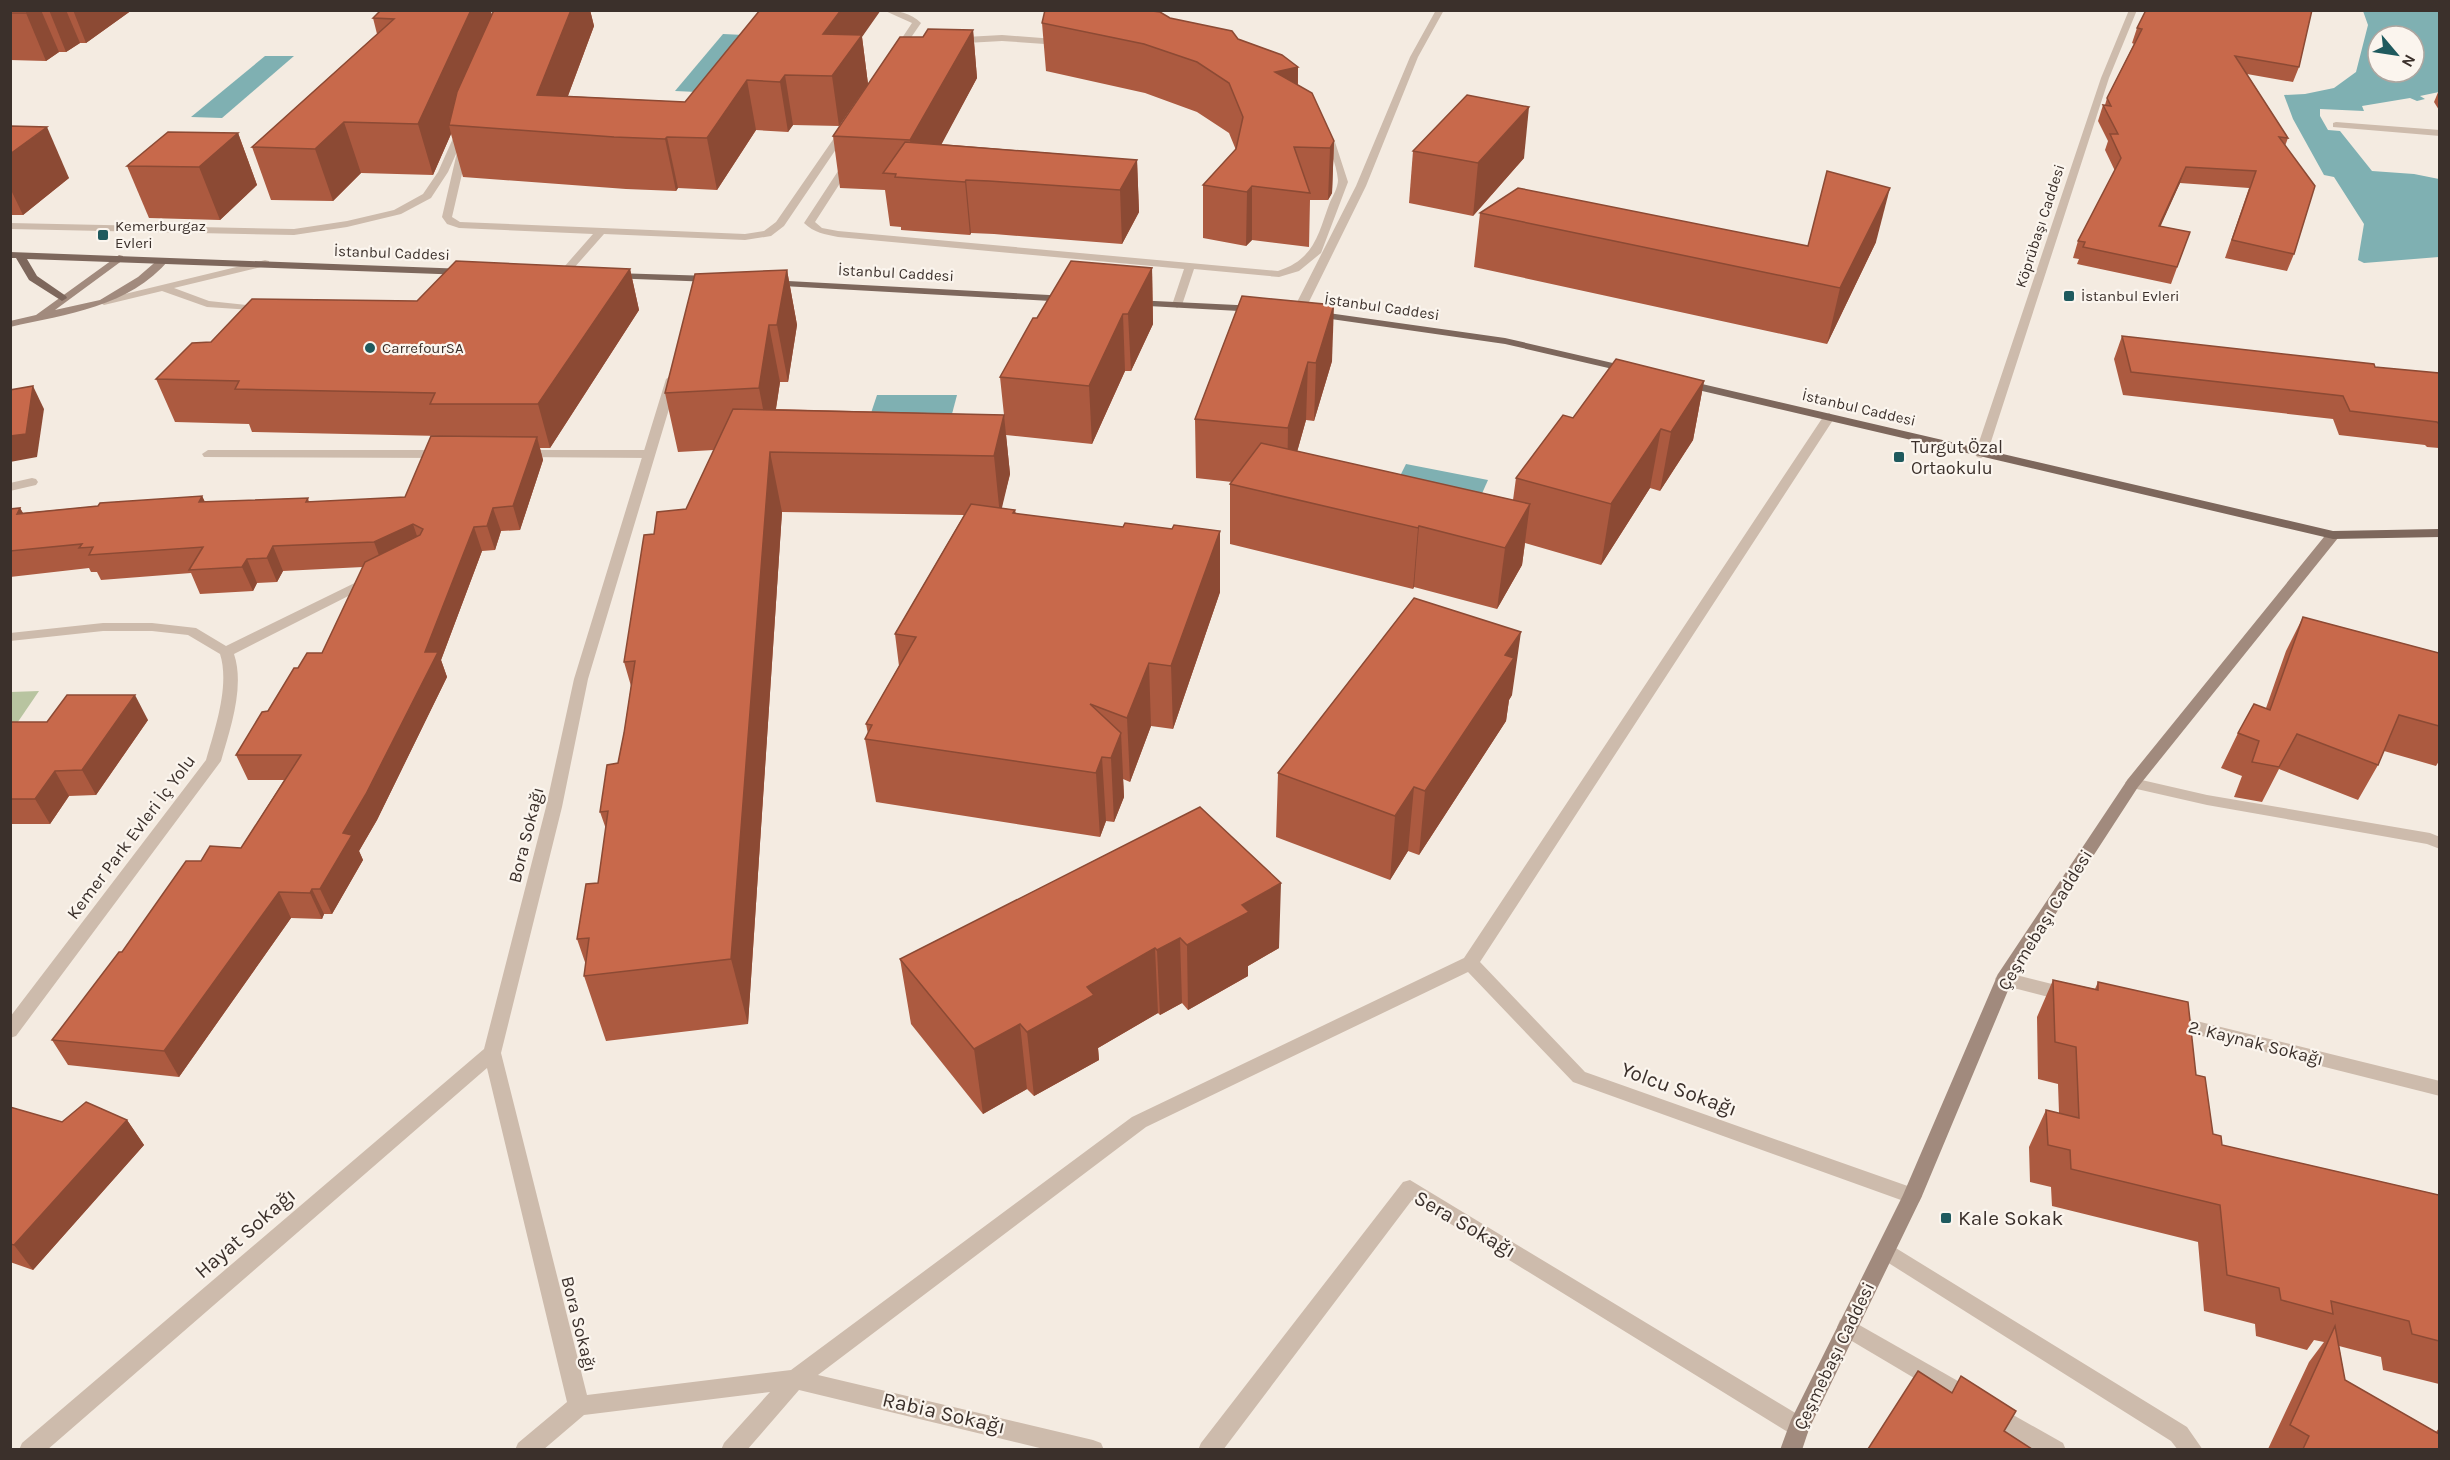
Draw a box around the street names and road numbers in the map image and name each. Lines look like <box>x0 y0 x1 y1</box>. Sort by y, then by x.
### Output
street label: Köprübaşı Caddesi <box>2012 162 2068 290</box>
street label: İstanbul Caddesi <box>334 242 450 264</box>
street label: İstanbul Caddesi <box>838 261 954 285</box>
street label: İstanbul Caddesi <box>1323 290 1441 324</box>
street label: İstanbul Caddesi <box>1800 386 1918 430</box>
street label: Kemer Park Evleri İç Yolu <box>62 750 200 924</box>
street label: Bora Sokağı <box>503 785 549 885</box>
street label: Çeşmebaşı Caddesi <box>1993 846 2097 994</box>
street label: 2. Kaynak Sokağı <box>2186 1016 2326 1070</box>
street label: Yolcu Sokağı <box>1618 1057 1740 1121</box>
street label: Hayat Sokağı <box>190 1183 300 1283</box>
street label: Sera Sokağı <box>1410 1185 1520 1263</box>
street label: Bora Sokağı <box>556 1274 602 1374</box>
street label: Çeşmebaşı Caddesi <box>1789 1278 1879 1434</box>
street label: Rabia Sokağı <box>880 1387 1008 1439</box>

